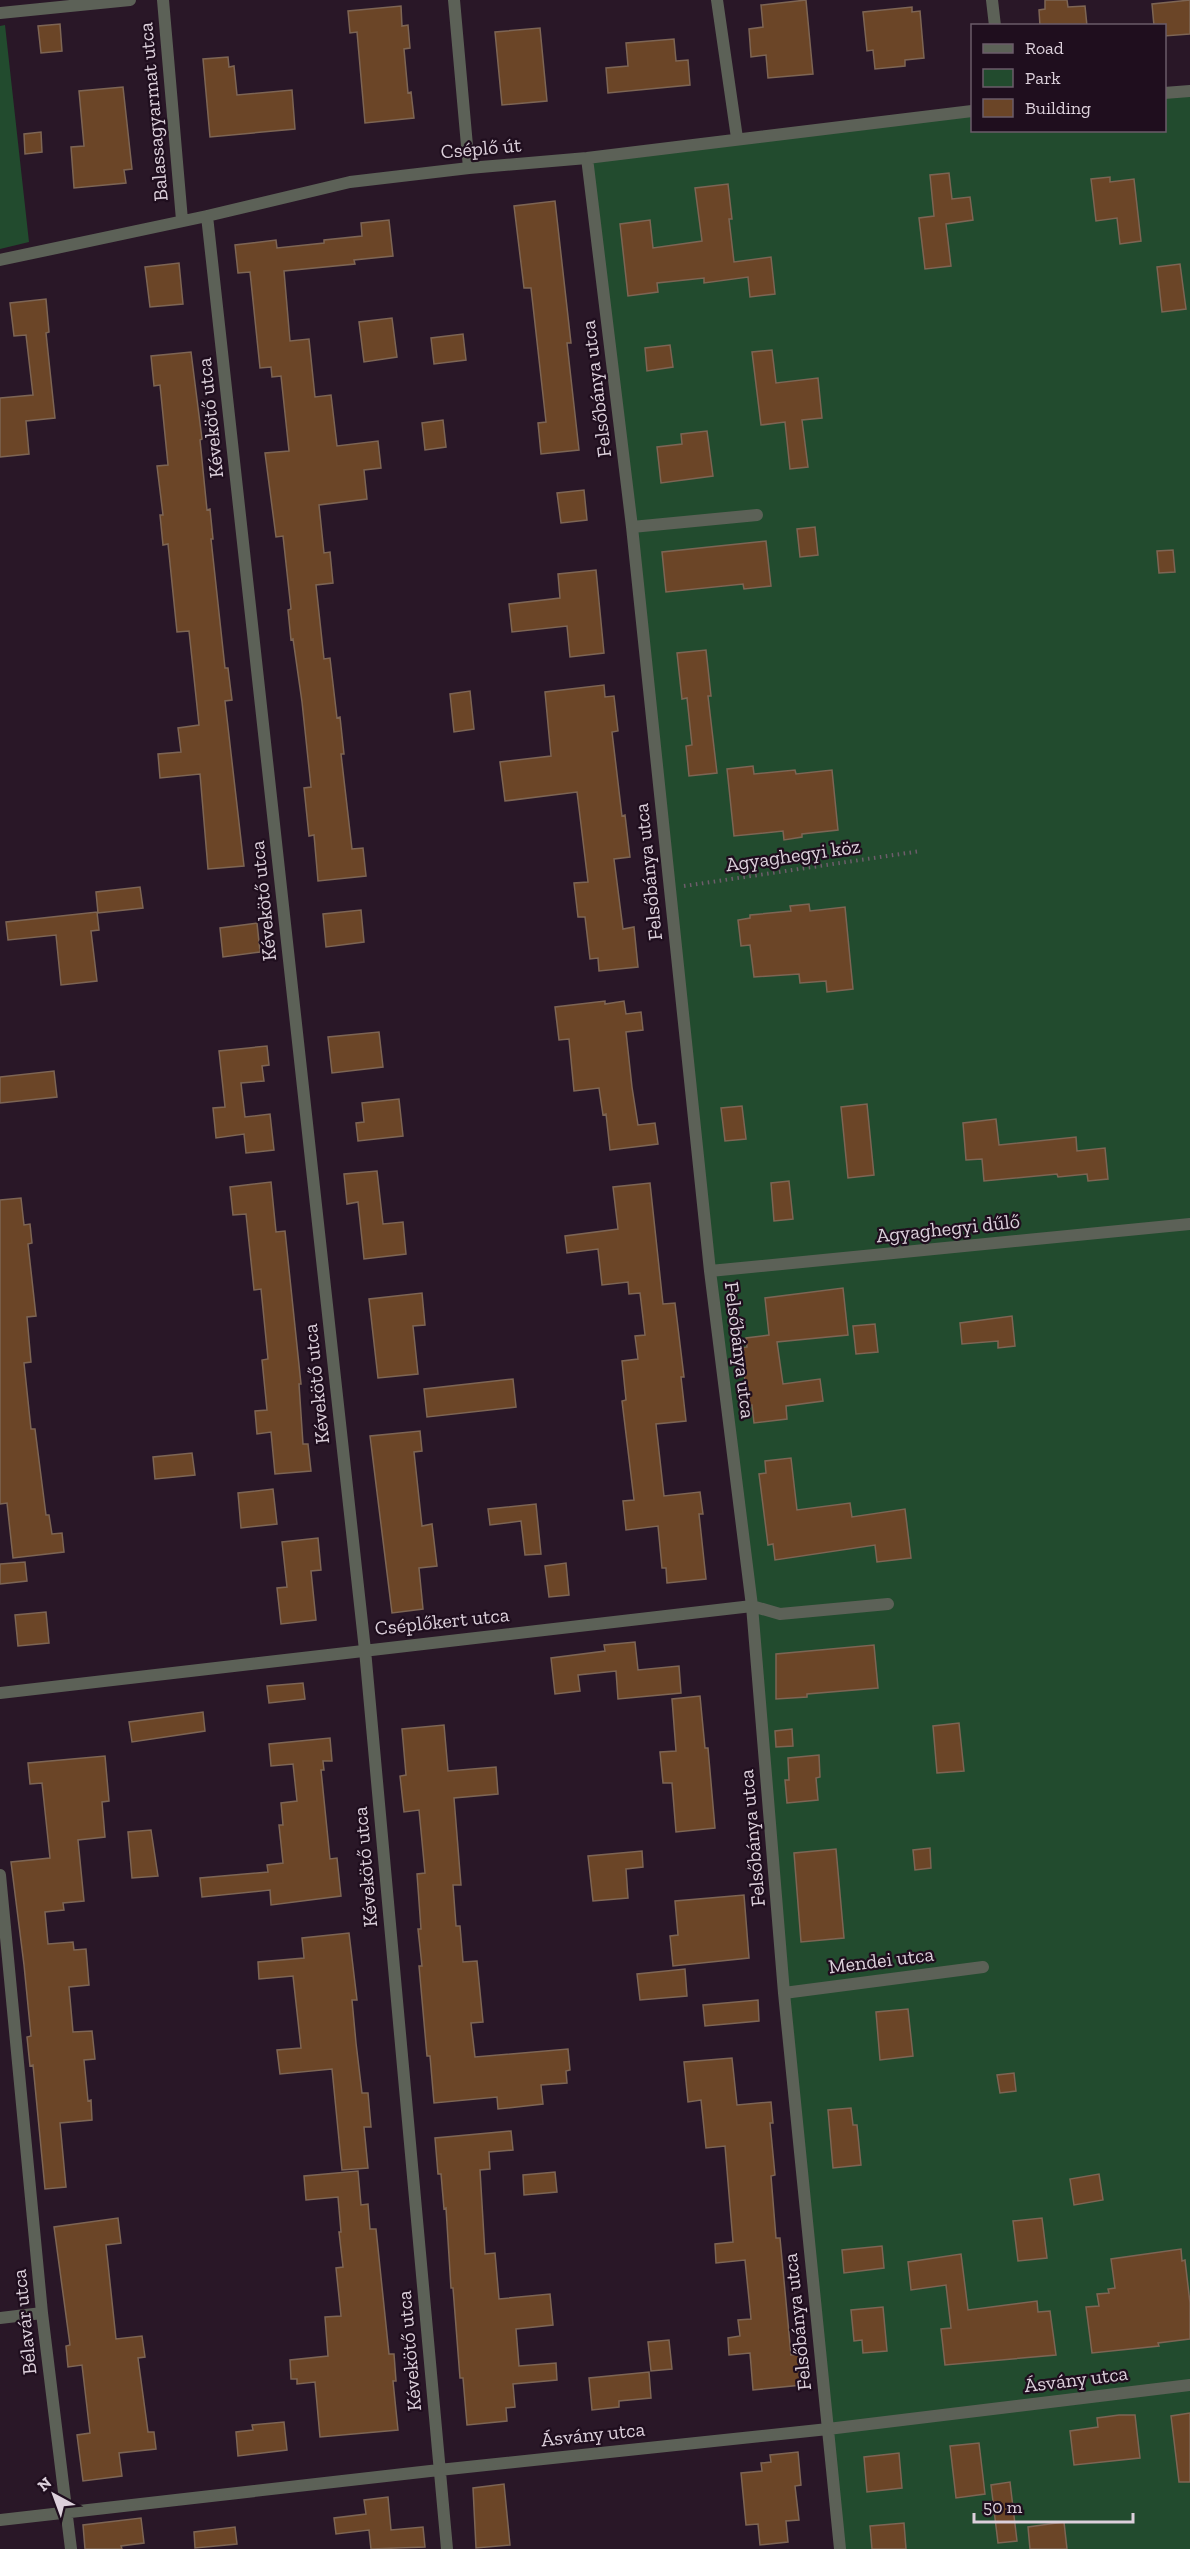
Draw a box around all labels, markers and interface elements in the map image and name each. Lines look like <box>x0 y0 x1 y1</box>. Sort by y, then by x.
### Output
street label: Balassagyarmat utca <box>133 21 173 202</box>
legend <box>971 24 1166 132</box>
text: Road <box>1025 37 1064 59</box>
text: Park <box>1025 67 1061 89</box>
text: Building <box>1025 97 1091 119</box>
street label: Cséplő út <box>440 132 523 163</box>
street label: Felsőbánya utca <box>576 319 616 459</box>
street label: Kévekötő utca <box>192 356 228 479</box>
street label: Felsőbánya utca <box>629 802 667 942</box>
street label: Agyaghegyi köz <box>724 834 862 876</box>
street label: Kévekötő utca <box>245 839 281 962</box>
street label: Agyaghegyi dűlő <box>875 1209 1021 1247</box>
street label: Felsőbánya utca <box>720 1280 760 1420</box>
street label: Kévekötő utca <box>298 1322 334 1445</box>
street label: Cséplőkert utca <box>374 1602 511 1640</box>
street label: Felsőbánya utca <box>734 1768 770 1908</box>
street label: Kévekötő utca <box>348 1805 382 1928</box>
street label: Mendei utca <box>827 1942 935 1978</box>
street label: Felsőbánya utca <box>778 2252 816 2392</box>
street label: Bélavár utca <box>6 2268 41 2376</box>
street label: Kévekötő utca <box>392 2289 426 2412</box>
street label: Ásvány utca <box>1023 2361 1130 2397</box>
street label: Ásvány utca <box>540 2417 646 2451</box>
north arrow <box>24 2465 84 2525</box>
text: N <box>34 2473 55 2495</box>
scale bar <box>974 2486 1133 2524</box>
text: 50 m <box>983 2496 1023 2518</box>

